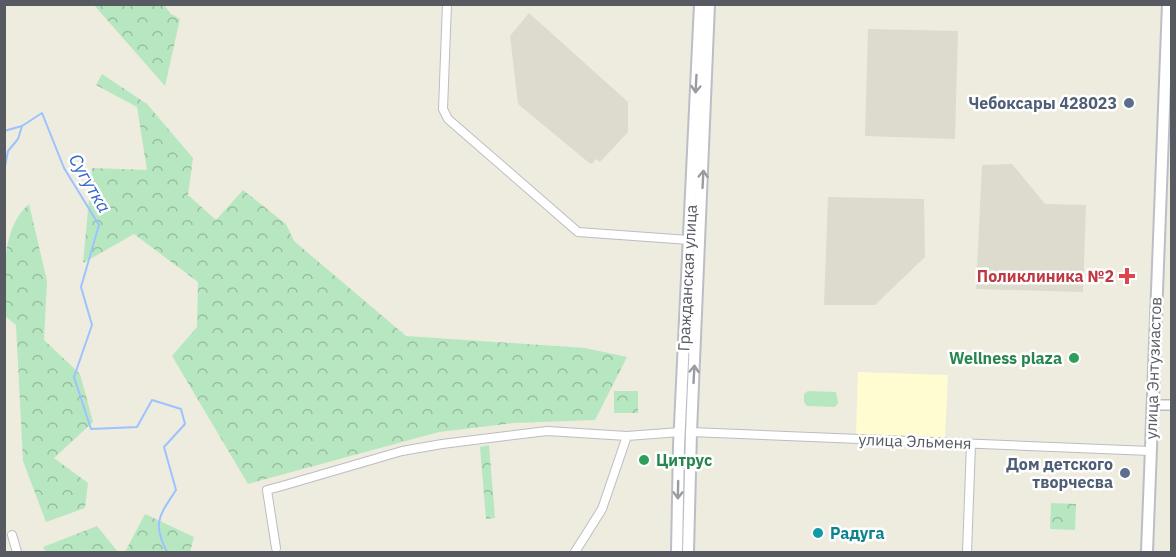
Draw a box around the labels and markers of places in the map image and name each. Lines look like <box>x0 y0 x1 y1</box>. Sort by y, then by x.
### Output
place label: Чебоксары 428023 <box>968 93 1117 113</box>
marker: Чебоксары 428023 <box>1122 96 1136 110</box>
place label: Поликлиника №2 <box>977 266 1114 286</box>
marker: Поликлиника №2 <box>1118 267 1136 285</box>
place label: Wellness plaza <box>949 348 1062 368</box>
marker: Wellness plaza <box>1067 351 1081 365</box>
place label: Цитрус <box>656 450 712 470</box>
marker: Цитрус <box>637 453 651 467</box>
place label: Дом детского творчесва <box>1006 454 1113 492</box>
marker: Дом детского творчесва <box>1118 466 1132 480</box>
place label: Радуга <box>830 523 884 543</box>
marker: Радуга <box>811 526 825 540</box>

